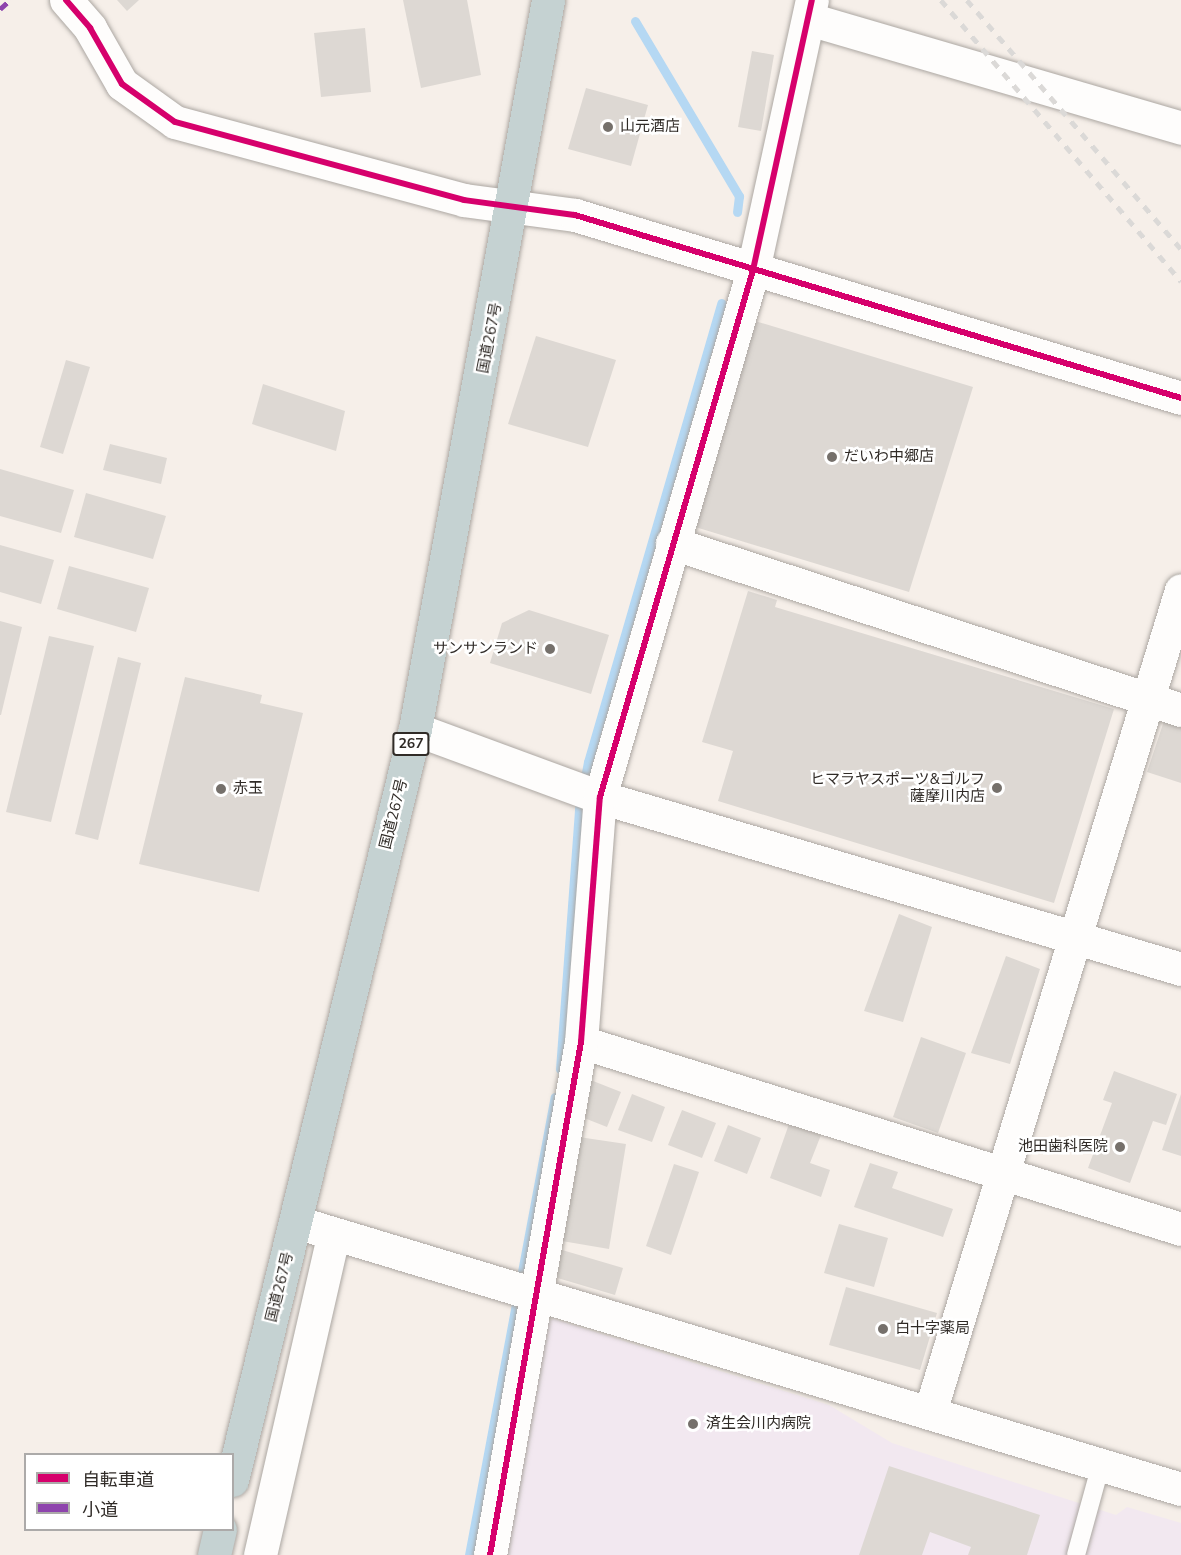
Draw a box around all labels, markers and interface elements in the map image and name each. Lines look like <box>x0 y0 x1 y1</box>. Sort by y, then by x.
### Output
place label: 山元酒店 <box>620 118 680 136</box>
marker: 山元酒店 <box>601 120 615 134</box>
street label: 国道267号 <box>474 301 506 375</box>
place label: だいわ中郷店 <box>844 448 934 466</box>
marker: だいわ中郷店 <box>825 450 839 464</box>
place label: サンサンランド <box>433 640 538 658</box>
marker: サンサンランド <box>543 642 557 656</box>
road number: 267 <box>392 733 430 755</box>
place label: ヒマラヤスポーツ&ゴルフ 薩摩川内店 <box>810 770 985 805</box>
street label: 国道267号 <box>377 777 411 851</box>
place label: 赤玉 <box>233 780 263 798</box>
marker: ヒマラヤスポーツ&ゴルフ 薩摩川内店 <box>990 781 1004 795</box>
marker: 赤玉 <box>214 782 228 796</box>
place label: 池田歯科医院 <box>1018 1138 1108 1156</box>
marker: 池田歯科医院 <box>1113 1140 1127 1154</box>
street label: 国道267号 <box>263 1250 297 1324</box>
place label: 白十字薬局 <box>895 1320 970 1338</box>
marker: 白十字薬局 <box>876 1322 890 1336</box>
marker: 済生会川内病院 <box>684 1415 702 1433</box>
place label: 済生会川内病院 <box>706 1415 811 1433</box>
legend <box>24 1453 234 1531</box>
text: 自転車道 <box>82 1468 154 1492</box>
text: 小道 <box>82 1498 118 1522</box>

